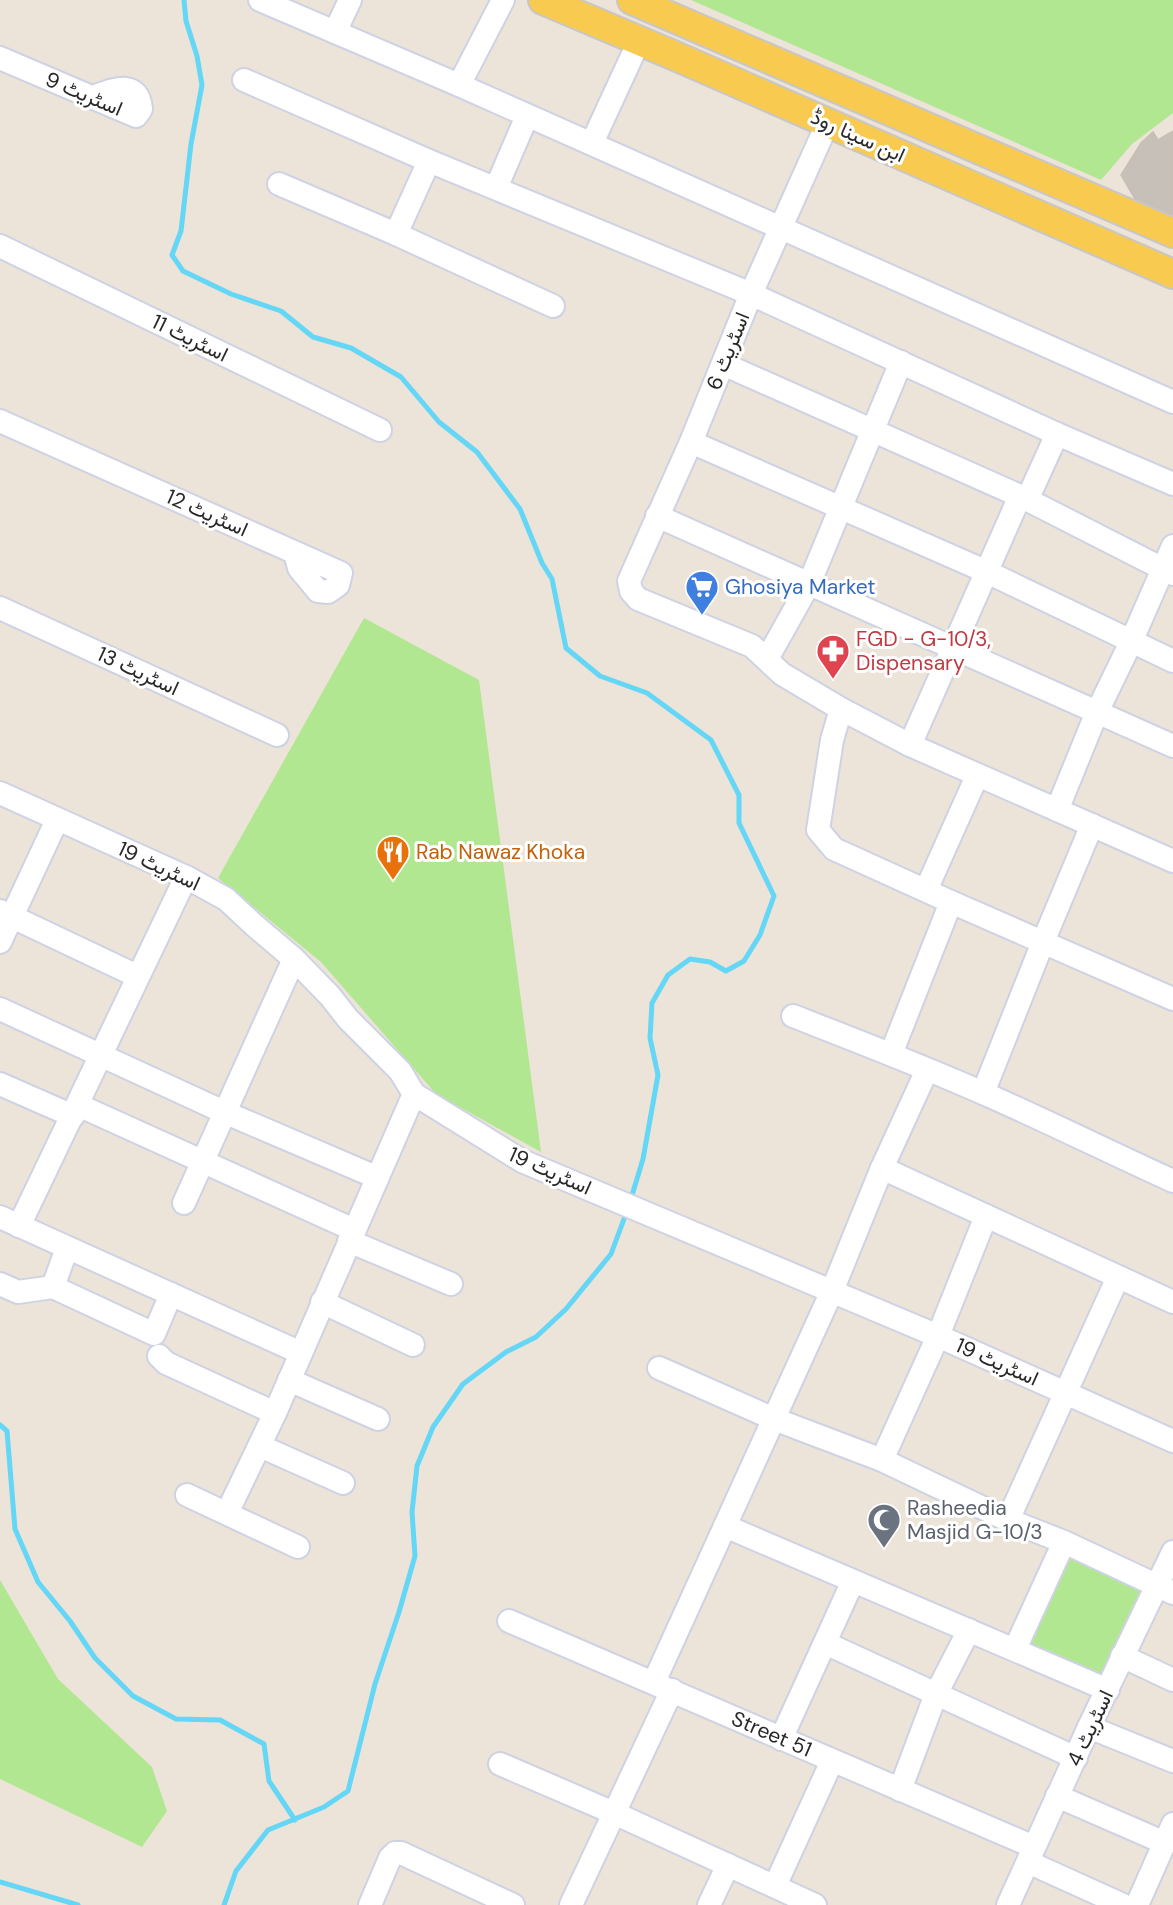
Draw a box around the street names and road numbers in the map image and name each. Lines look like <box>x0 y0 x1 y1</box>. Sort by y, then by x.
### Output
street label: اسٹریٹ 9 <box>41 65 127 123</box>
street label: ابن سینا روڈ <box>806 103 910 169</box>
street label: اسٹریٹ 11 <box>147 308 233 368</box>
street label: اسٹریٹ 6 <box>700 308 756 394</box>
street label: اسٹریٹ 12 <box>162 483 252 543</box>
street label: اسٹریٹ 13 <box>93 640 183 702</box>
street label: اسٹریٹ 19 <box>113 835 205 897</box>
street label: اسٹریٹ 19 <box>504 1140 596 1202</box>
street label: اسٹریٹ 19 <box>951 1331 1043 1393</box>
street label: اسٹریٹ 4 <box>1060 1685 1120 1771</box>
street label: Street 51 <box>727 1705 816 1764</box>

